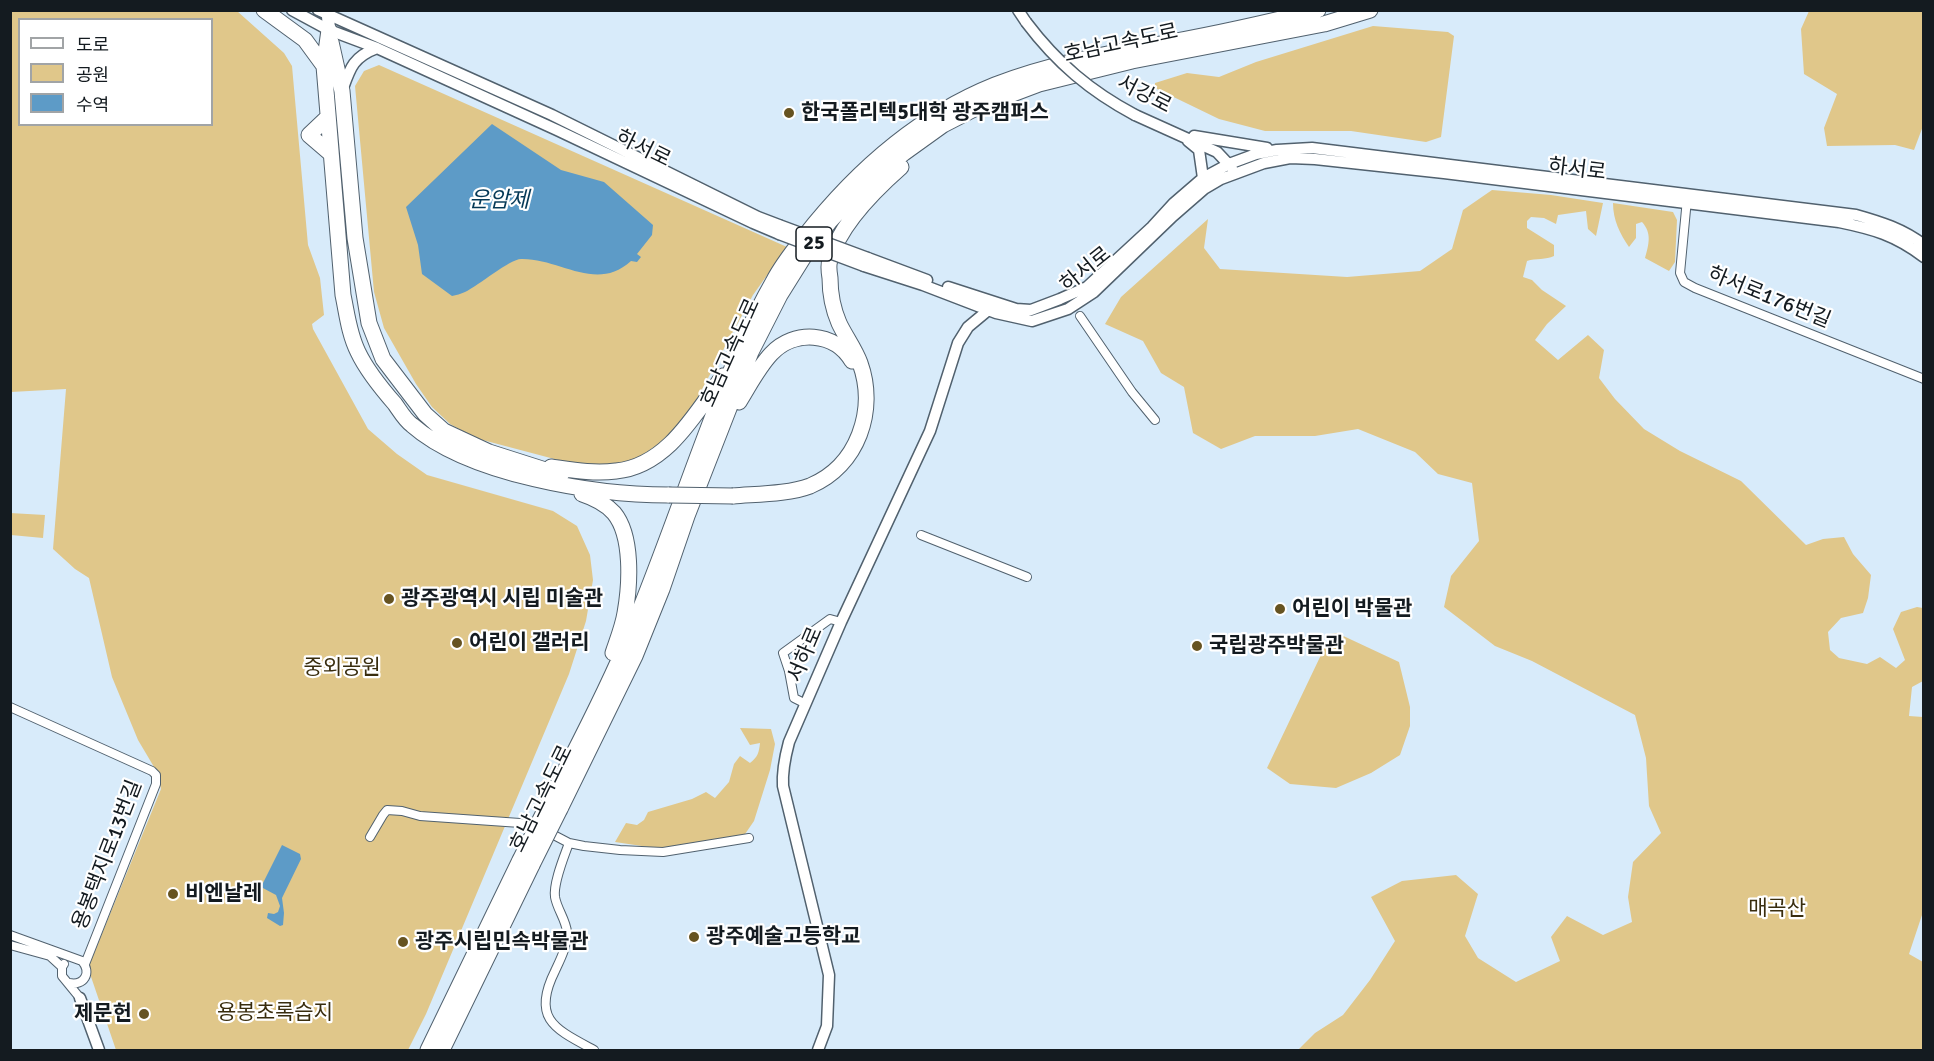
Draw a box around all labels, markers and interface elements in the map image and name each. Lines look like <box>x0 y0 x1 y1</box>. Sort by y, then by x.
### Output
legend <box>18 18 213 126</box>
street label: 호남고속도로 <box>1062 20 1180 68</box>
text: 도로 <box>76 34 109 56</box>
text: 공원 <box>76 64 109 86</box>
street label: 서강로 <box>1112 71 1176 119</box>
text: 수역 <box>76 94 109 116</box>
place label: 한국폴리텍5대학 광주캠퍼스 <box>801 100 1049 126</box>
marker: 한국폴리텍5대학 광주캠퍼스 <box>782 106 796 120</box>
street label: 하서로 <box>611 125 675 173</box>
street label: 하서로 <box>1547 154 1607 186</box>
water label: 운암제 <box>469 188 529 214</box>
road number: 25 <box>796 227 832 261</box>
street label: 하서로 <box>1056 242 1116 298</box>
street label: 하서로176번길 <box>1704 262 1834 334</box>
street label: 호남고속도로 <box>696 295 766 411</box>
place label: 광주광역시 시립 미술관 <box>401 586 603 612</box>
marker: 광주광역시 시립 미술관 <box>382 592 396 606</box>
place label: 어린이 박물관 <box>1292 596 1413 622</box>
marker: 어린이 박물관 <box>1273 602 1287 616</box>
street label: 서하로 <box>783 623 829 687</box>
place label: 어린이 갤러리 <box>469 630 590 656</box>
place label: 국립광주박물관 <box>1209 633 1344 659</box>
marker: 어린이 갤러리 <box>450 636 464 650</box>
marker: 국립광주박물관 <box>1190 639 1204 653</box>
park label: 중외공원 <box>303 655 381 681</box>
street label: 호남고속도로 <box>505 741 579 857</box>
street label: 용봉택지로13번길 <box>68 777 148 933</box>
place label: 비엔날레 <box>185 881 262 907</box>
marker: 비엔날레 <box>166 887 180 901</box>
park label: 매곡산 <box>1748 896 1806 922</box>
place label: 광주예술고등학교 <box>706 924 861 950</box>
place label: 광주시립민속박물관 <box>415 929 589 955</box>
marker: 광주예술고등학교 <box>687 930 701 944</box>
marker: 광주시립민속박물관 <box>396 935 410 949</box>
park label: 용봉초록습지 <box>217 1000 333 1026</box>
place label: 제문헌 <box>74 1001 132 1027</box>
marker: 제문헌 <box>137 1007 151 1021</box>

